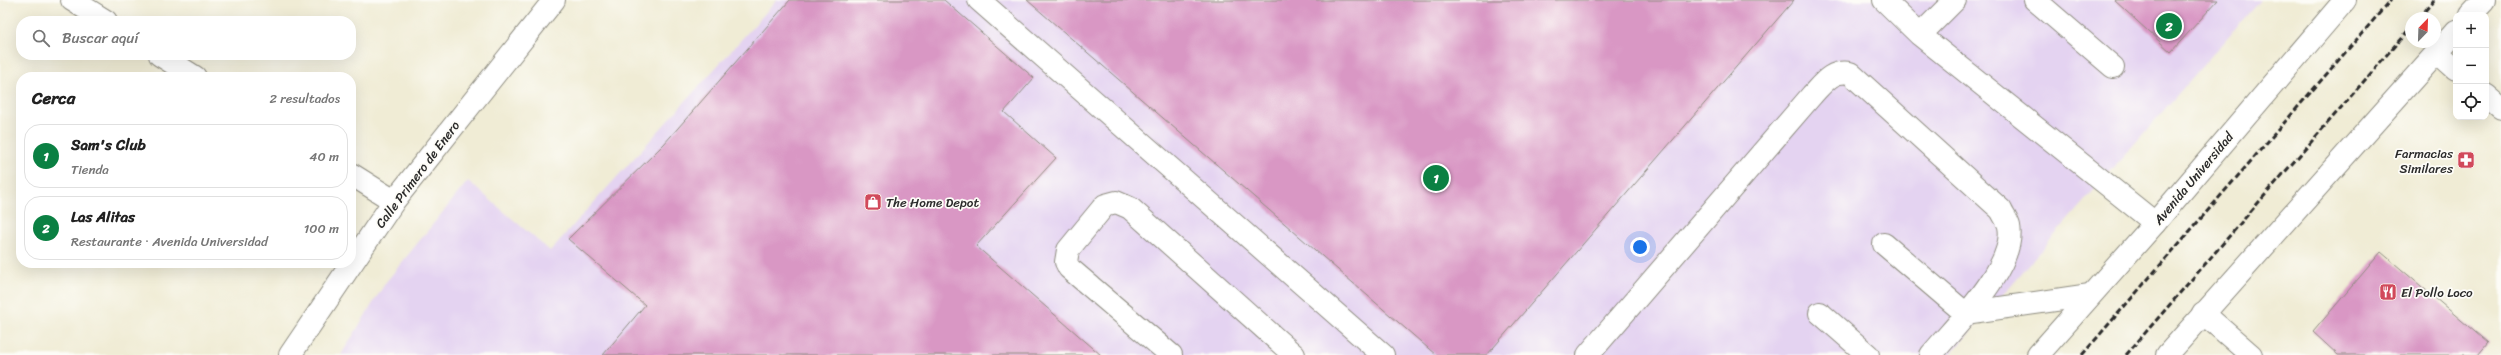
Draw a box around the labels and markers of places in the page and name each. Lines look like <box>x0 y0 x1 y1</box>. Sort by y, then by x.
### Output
pin: 2 <box>2156 11 2182 41</box>
place label: Farmacias Similares <box>2395 142 2454 180</box>
pharmacy icon: Farmacias Similares <box>2456 150 2476 170</box>
pin: 1 <box>1423 163 1449 193</box>
place label: The Home Depot <box>886 191 979 214</box>
shop icon: The Home Depot <box>863 192 883 212</box>
place label: El Pollo Loco <box>2401 281 2473 304</box>
restaurant icon: El Pollo Loco <box>2378 282 2398 302</box>

